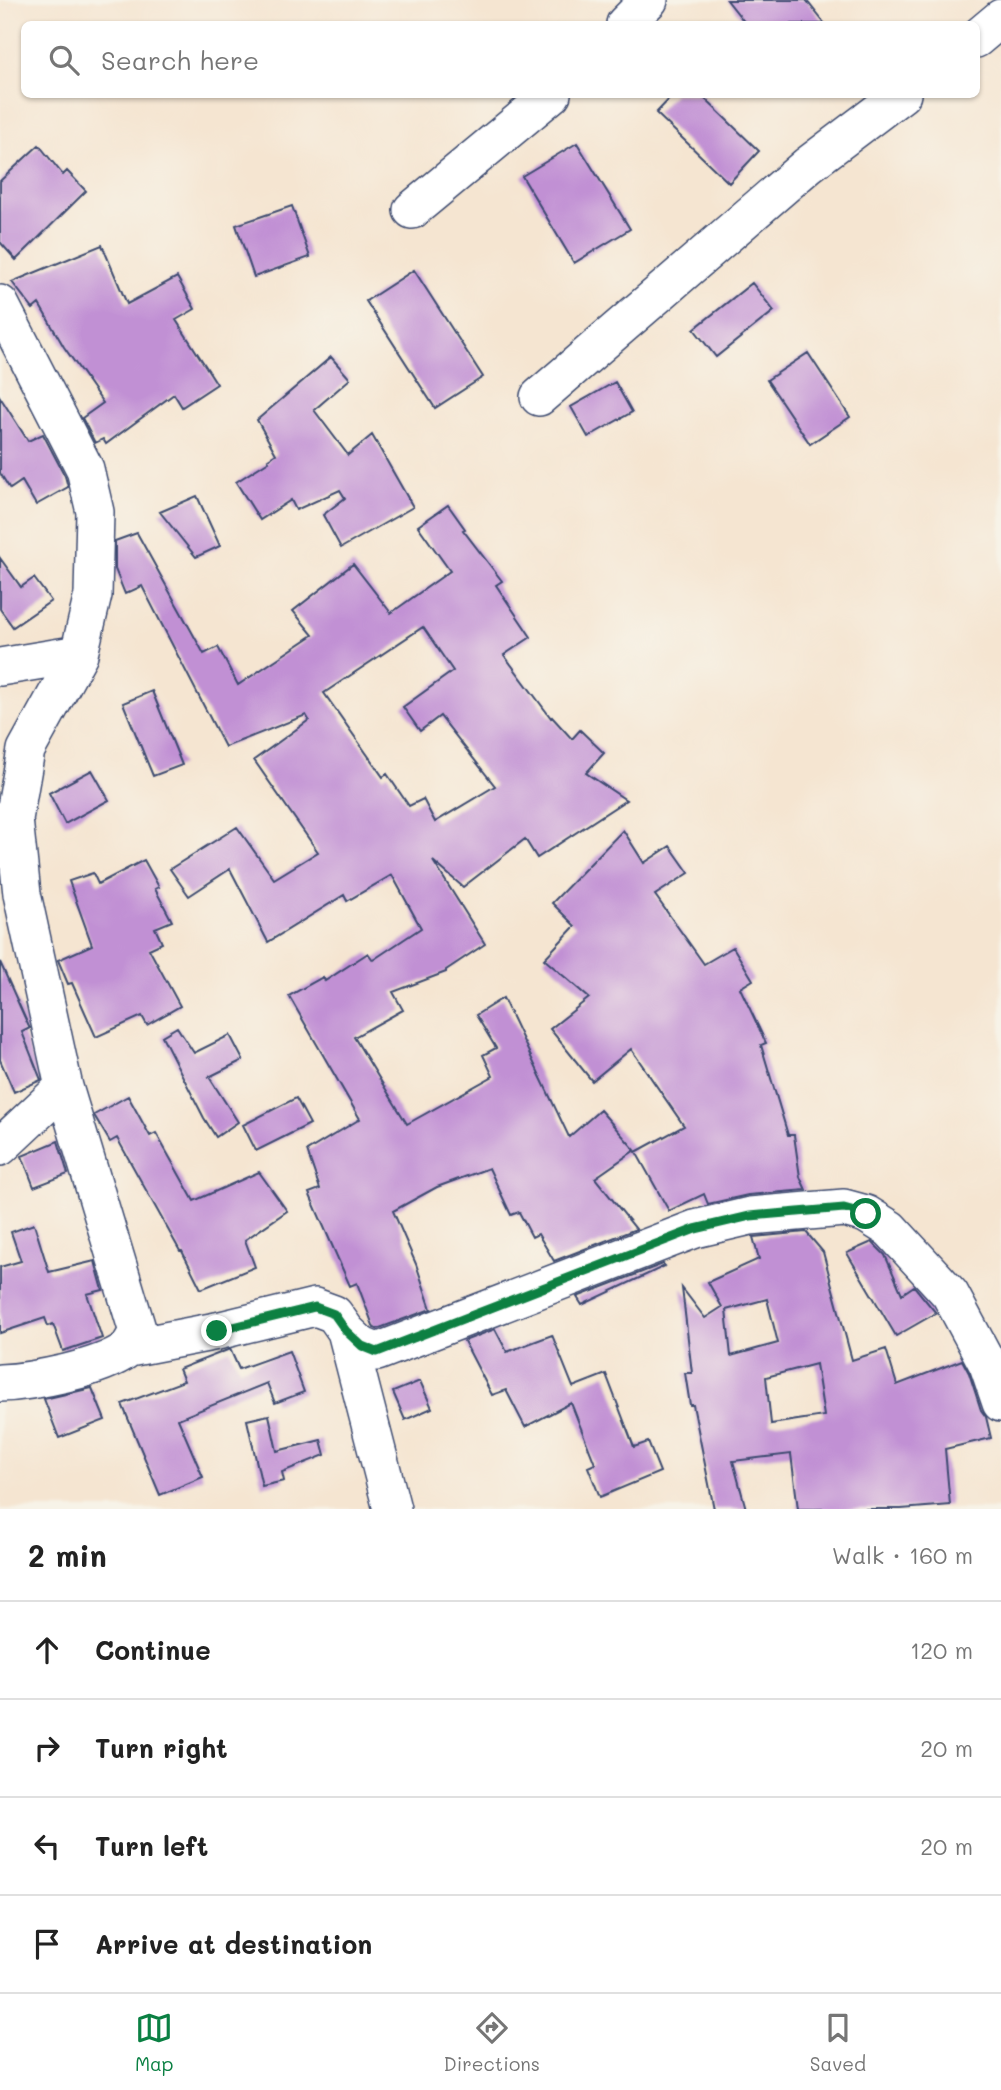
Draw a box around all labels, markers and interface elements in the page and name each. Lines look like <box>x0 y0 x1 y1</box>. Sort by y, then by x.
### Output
search box <box>21 21 980 98</box>
icon: search <box>45 41 83 79</box>
text: Search here <box>101 43 259 77</box>
route start <box>850 1198 881 1229</box>
route end <box>201 1315 232 1346</box>
text: 2 min <box>28 1535 107 1575</box>
text: Walk · 160 m <box>832 1540 973 1570</box>
icon: ahead <box>28 1631 66 1669</box>
text: Continue <box>95 1633 211 1667</box>
text: 120 m <box>910 1635 973 1665</box>
icon: right <box>28 1729 66 1767</box>
text: Turn right <box>95 1731 228 1765</box>
text: 20 m <box>920 1733 973 1763</box>
icon: left <box>28 1827 66 1865</box>
text: Turn left <box>95 1829 208 1863</box>
text: 20 m <box>920 1831 973 1861</box>
icon: arrive <box>28 1925 66 1963</box>
text: Arrive at destination <box>95 1927 372 1961</box>
tab: Map <box>135 2009 174 2076</box>
tab: Directions <box>443 2009 540 2076</box>
tab: Saved <box>810 2009 866 2076</box>

